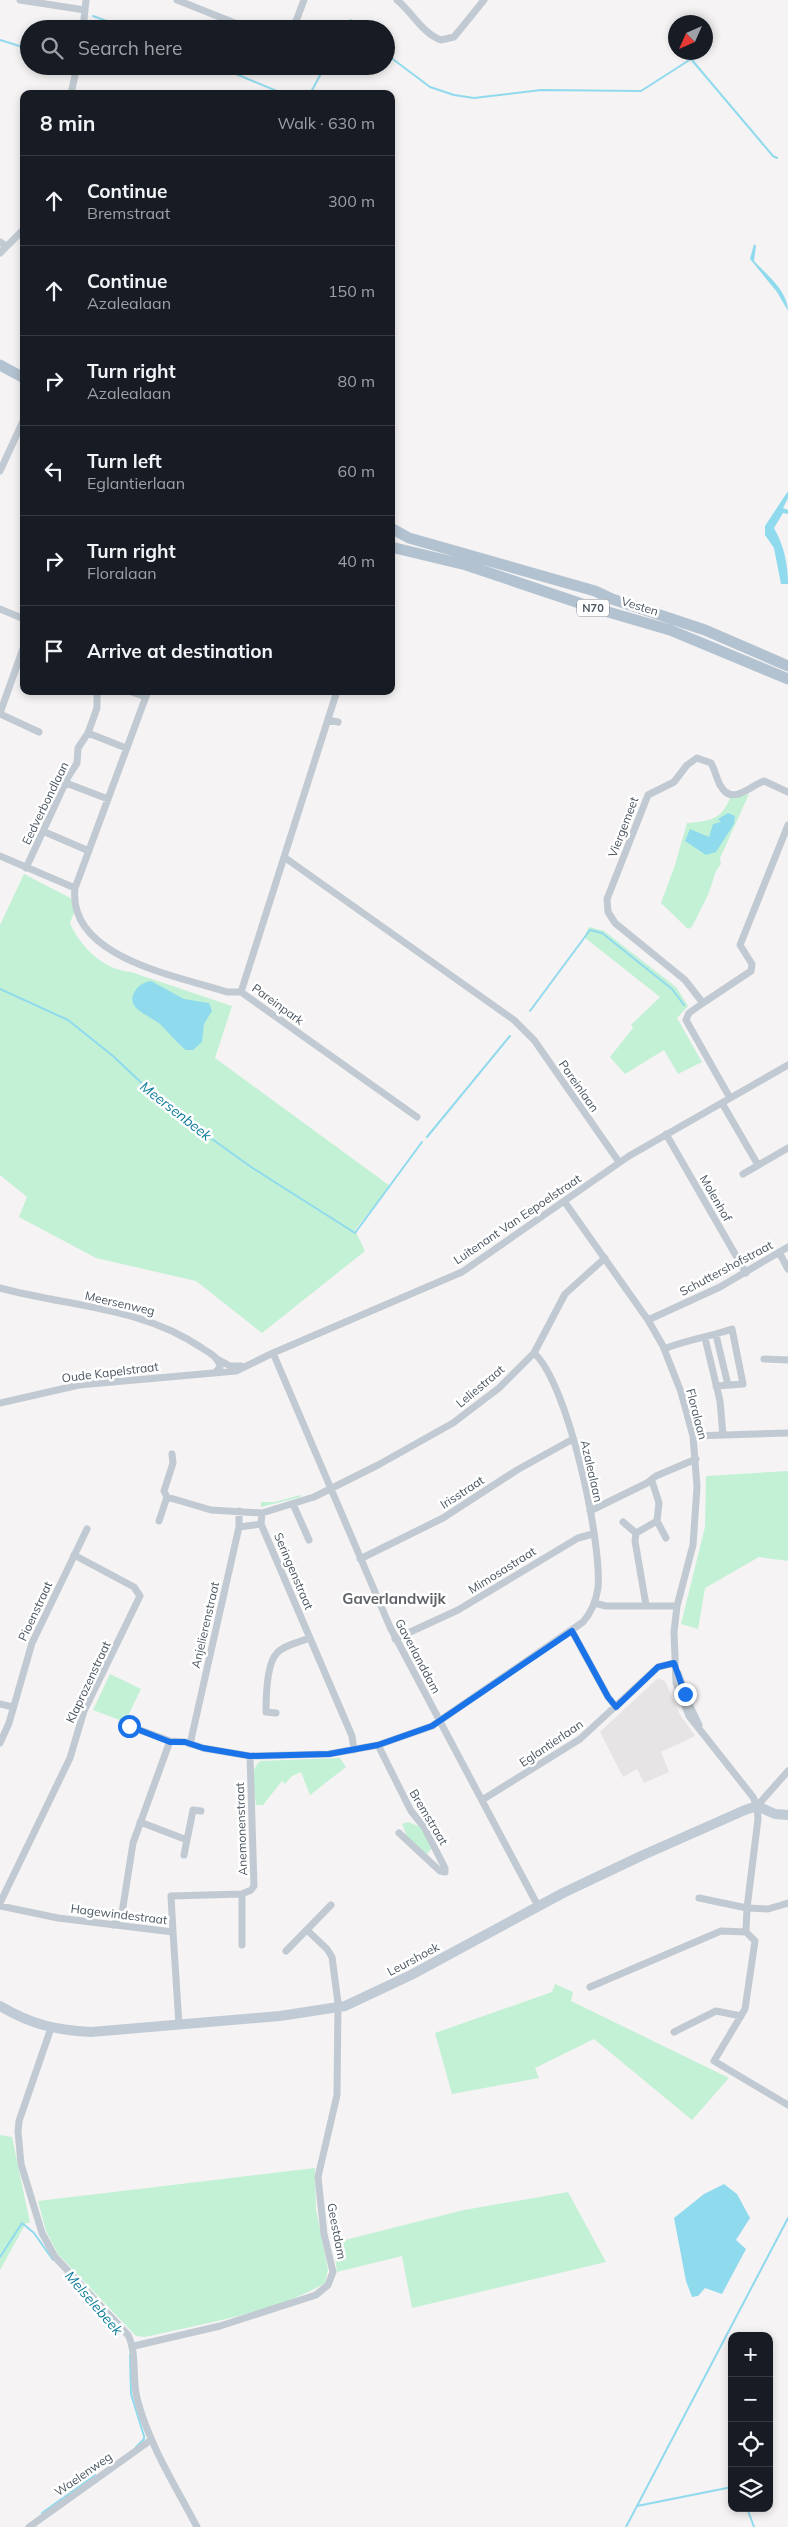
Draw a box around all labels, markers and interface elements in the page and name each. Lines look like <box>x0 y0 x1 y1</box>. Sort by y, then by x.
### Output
north arrow <box>668 15 713 60</box>
search box <box>20 20 395 75</box>
icon: search <box>38 34 66 62</box>
text: Search here <box>78 36 182 60</box>
text: 8 min <box>40 110 95 136</box>
text: Walk · 630 m <box>277 113 375 133</box>
text: Continue <box>87 179 167 203</box>
icon: ahead <box>40 187 68 215</box>
text: 300 m <box>328 191 375 211</box>
text: Bremstraat <box>87 203 170 223</box>
text: Continue <box>87 269 167 293</box>
icon: ahead <box>40 277 68 305</box>
text: 150 m <box>328 281 375 301</box>
text: Azalealaan <box>87 293 171 313</box>
text: Turn right <box>87 359 176 383</box>
icon: right <box>40 367 68 395</box>
text: 80 m <box>338 371 375 391</box>
text: Azalealaan <box>87 383 171 403</box>
text: Turn left <box>87 449 162 473</box>
icon: left <box>40 457 68 485</box>
text: 60 m <box>338 461 375 481</box>
text: Eglantierlaan <box>87 473 185 493</box>
text: Turn right <box>87 539 176 563</box>
icon: right <box>40 547 68 575</box>
text: 40 m <box>338 551 375 571</box>
text: Floralaan <box>87 563 157 583</box>
street label: Vesten <box>620 593 660 619</box>
road number: N70 <box>577 600 609 616</box>
icon: arrive <box>40 637 68 665</box>
text: Arrive at destination <box>87 639 273 663</box>
street label: Eedverbondlaan <box>18 759 72 847</box>
street label: Viergemeet <box>605 795 641 859</box>
street label: Pareinpark <box>249 980 307 1028</box>
street label: Pareinlaan <box>556 1057 602 1115</box>
water label: Meersenbeek <box>137 1077 216 1145</box>
street label: Luitenant Van Eepoelstraat <box>450 1171 584 1267</box>
street label: Molenhof <box>697 1172 736 1225</box>
street label: Schuttershofstraat <box>677 1237 775 1299</box>
street label: Meersenweg <box>84 1288 156 1318</box>
street label: Oude Kapelstraat <box>61 1359 159 1385</box>
street label: Leliestraat <box>453 1362 507 1410</box>
street label: Floralaan <box>683 1387 711 1441</box>
street label: Azalealaan <box>578 1439 606 1503</box>
street label: Irisstraat <box>437 1472 487 1512</box>
street label: Seringenstraat <box>271 1530 317 1612</box>
street label: Mimosastraat <box>466 1543 538 1597</box>
street label: Pioenstraat <box>15 1579 55 1643</box>
street label: Anjelierenstraat <box>188 1580 222 1670</box>
district label: Gaverlandwijk <box>342 1589 446 1608</box>
street label: Gaverlanddam <box>392 1616 444 1696</box>
street label: Klaprozenstraat <box>62 1639 114 1725</box>
route end <box>674 1683 697 1706</box>
route start <box>118 1715 141 1738</box>
street label: Eglantierlaan <box>516 1716 586 1770</box>
street label: Anemonenstraat <box>232 1782 250 1876</box>
street label: Bremstraat <box>406 1786 452 1848</box>
street label: Hagewindestraat <box>70 1901 168 1927</box>
street label: Leurshoek <box>384 1939 442 1979</box>
street label: Geestdam <box>324 2202 350 2260</box>
water label: Melselebeek <box>61 2267 127 2339</box>
map controls <box>728 2332 773 2512</box>
button: + <box>728 2332 773 2377</box>
button: − <box>728 2377 773 2422</box>
button: locate <box>728 2422 773 2467</box>
street label: Waelenweg <box>51 2449 115 2499</box>
button: layers <box>728 2467 773 2512</box>

